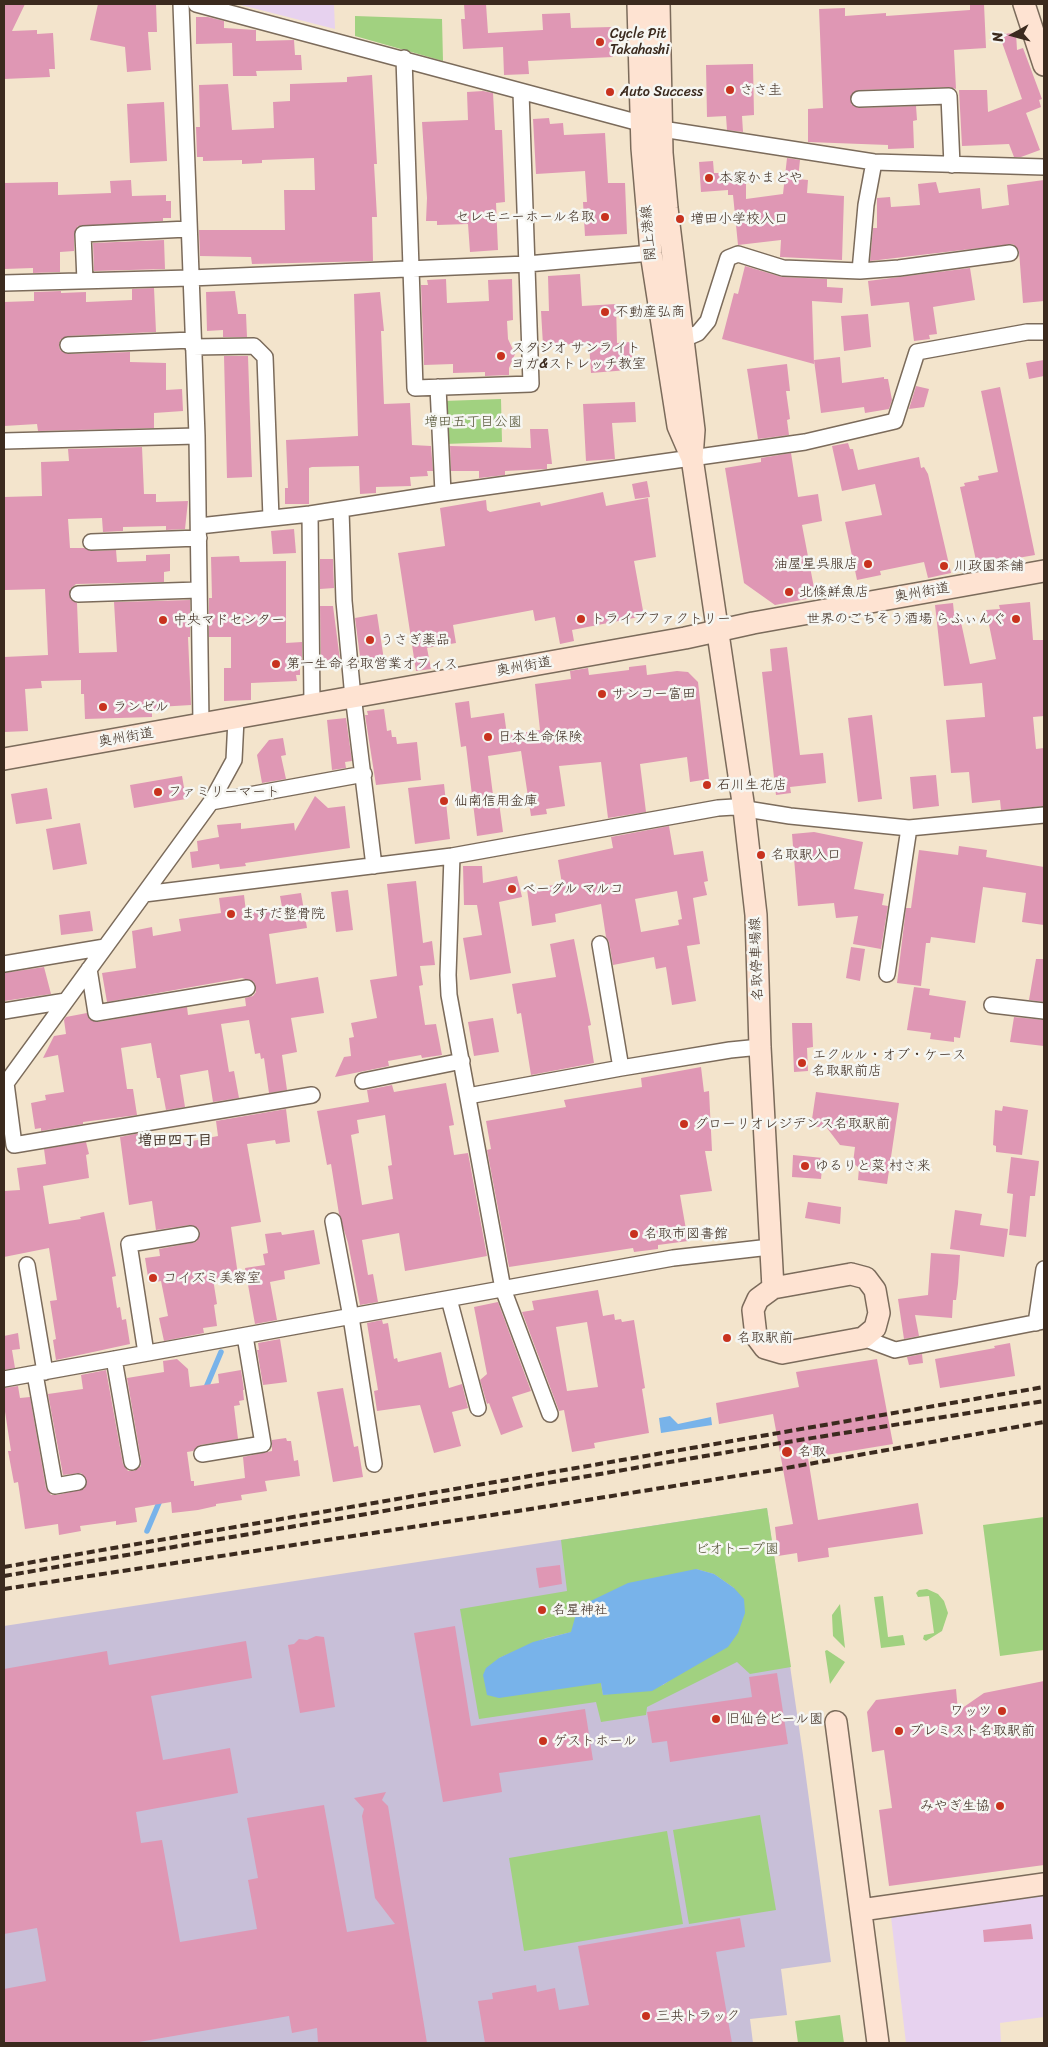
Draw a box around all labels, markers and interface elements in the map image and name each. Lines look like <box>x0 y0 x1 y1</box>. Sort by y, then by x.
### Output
north arrow <box>988 10 1038 60</box>
place label: Cycle Pit Takahashi <box>610 26 669 58</box>
text: N <box>985 31 1011 43</box>
marker: Cycle Pit Takahashi <box>594 36 606 48</box>
place label: ささ圭 <box>740 82 782 98</box>
place label: Auto Success <box>620 84 703 100</box>
marker: ささ圭 <box>724 84 736 96</box>
marker: Auto Success <box>604 86 616 98</box>
place label: 本家かまどや <box>719 170 803 186</box>
marker: 本家かまどや <box>703 172 715 184</box>
street label: 閖上港線 <box>638 204 660 262</box>
place label: セレモニーホール名取 <box>455 209 595 225</box>
marker: セレモニーホール名取 <box>599 211 611 223</box>
place label: 増田小学校入口 <box>690 211 788 227</box>
marker: 増田小学校入口 <box>674 213 686 225</box>
place label: 不動産弘商 <box>615 304 685 320</box>
marker: 不動産弘商 <box>599 306 611 318</box>
place label: スタジオ サンライト ヨガ&ストレッチ教室 <box>511 340 646 372</box>
marker: スタジオ サンライト ヨガ&ストレッチ教室 <box>495 350 507 362</box>
park label: 増田五丁目公園 <box>424 414 522 430</box>
place label: 油屋星呉服店 <box>774 556 858 572</box>
marker: 油屋星呉服店 <box>862 558 874 570</box>
place label: 川政園茶舗 <box>954 558 1024 574</box>
marker: 川政園茶舗 <box>938 560 950 572</box>
street label: 奥州街道 <box>893 580 951 606</box>
place label: 北條鮮魚店 <box>799 584 869 600</box>
marker: 北條鮮魚店 <box>783 586 795 598</box>
place label: トライブファクトリー <box>591 611 731 627</box>
place label: 世界のごちそう酒場 らふぃんぐ <box>806 611 1006 627</box>
place label: 中央マドセンター <box>173 612 285 628</box>
marker: トライブファクトリー <box>575 613 587 625</box>
marker: 世界のごちそう酒場 らふぃんぐ <box>1010 613 1022 625</box>
marker: 中央マドセンター <box>157 614 169 626</box>
place label: うさぎ薬品 <box>380 632 450 648</box>
marker: うさぎ薬品 <box>364 634 376 646</box>
street label: 奥州街道 <box>495 654 553 680</box>
place label: 第一生命 名取営業オフィス <box>286 656 458 672</box>
marker: 第一生命 名取営業オフィス <box>270 658 282 670</box>
place label: サンコー富田 <box>612 686 696 702</box>
marker: サンコー富田 <box>596 688 608 700</box>
place label: ランゼル <box>113 699 169 715</box>
marker: ランゼル <box>97 701 109 713</box>
street label: 奥州街道 <box>97 725 155 751</box>
place label: 日本生命保険 <box>498 729 582 745</box>
marker: 日本生命保険 <box>482 731 494 743</box>
place label: 石川生花店 <box>717 777 787 793</box>
marker: 石川生花店 <box>701 779 713 791</box>
place label: ファミリーマート <box>168 784 280 800</box>
marker: ファミリーマート <box>152 786 164 798</box>
place label: 仙南信用金庫 <box>454 793 538 809</box>
marker: 仙南信用金庫 <box>438 795 450 807</box>
place label: 名取駅入口 <box>771 847 841 863</box>
marker: 名取駅入口 <box>755 849 767 861</box>
place label: ベーグル マルコ <box>522 881 624 897</box>
marker: ベーグル マルコ <box>506 883 518 895</box>
place label: ますだ整骨院 <box>241 906 325 922</box>
marker: ますだ整骨院 <box>225 908 237 920</box>
street label: 名取停車場線 <box>747 917 767 1001</box>
place label: エクルル・オブ・ケース 名取駅前店 <box>812 1047 966 1080</box>
marker: エクルル・オブ・ケース 名取駅前店 <box>796 1057 808 1069</box>
place label: グローリオレジデンス名取駅前 <box>694 1116 890 1132</box>
marker: グローリオレジデンス名取駅前 <box>678 1118 690 1130</box>
district label: 増田四丁目 <box>138 1132 212 1150</box>
place label: ゆるりと菜 村さ来 <box>815 1158 931 1174</box>
marker: ゆるりと菜 村さ来 <box>799 1160 811 1172</box>
place label: 名取市図書館 <box>644 1226 728 1242</box>
marker: 名取市図書館 <box>628 1228 640 1240</box>
place label: コイズミ美容室 <box>163 1270 261 1286</box>
marker: コイズミ美容室 <box>147 1272 159 1284</box>
place label: 名取駅前 <box>737 1330 793 1346</box>
marker: 名取駅前 <box>721 1332 733 1344</box>
place label: 名取 <box>798 1444 826 1460</box>
marker: 名取 <box>780 1445 794 1459</box>
park label: ビオトープ園 <box>695 1541 779 1557</box>
place label: 名星神社 <box>552 1602 608 1618</box>
marker: 名星神社 <box>536 1604 548 1616</box>
place label: ワッツ <box>950 1703 992 1719</box>
marker: ワッツ <box>996 1705 1008 1717</box>
place label: 旧仙台ビール園 <box>726 1711 823 1727</box>
marker: 旧仙台ビール園 <box>710 1713 722 1725</box>
place label: プレミスト名取駅前 <box>909 1723 1035 1739</box>
marker: プレミスト名取駅前 <box>893 1725 905 1737</box>
place label: ゲストホール <box>553 1733 637 1749</box>
marker: ゲストホール <box>537 1735 549 1747</box>
place label: みやぎ生協 <box>920 1798 990 1814</box>
marker: みやぎ生協 <box>994 1800 1006 1812</box>
place label: 三共トラック <box>656 2008 740 2024</box>
marker: 三共トラック <box>640 2010 652 2022</box>

